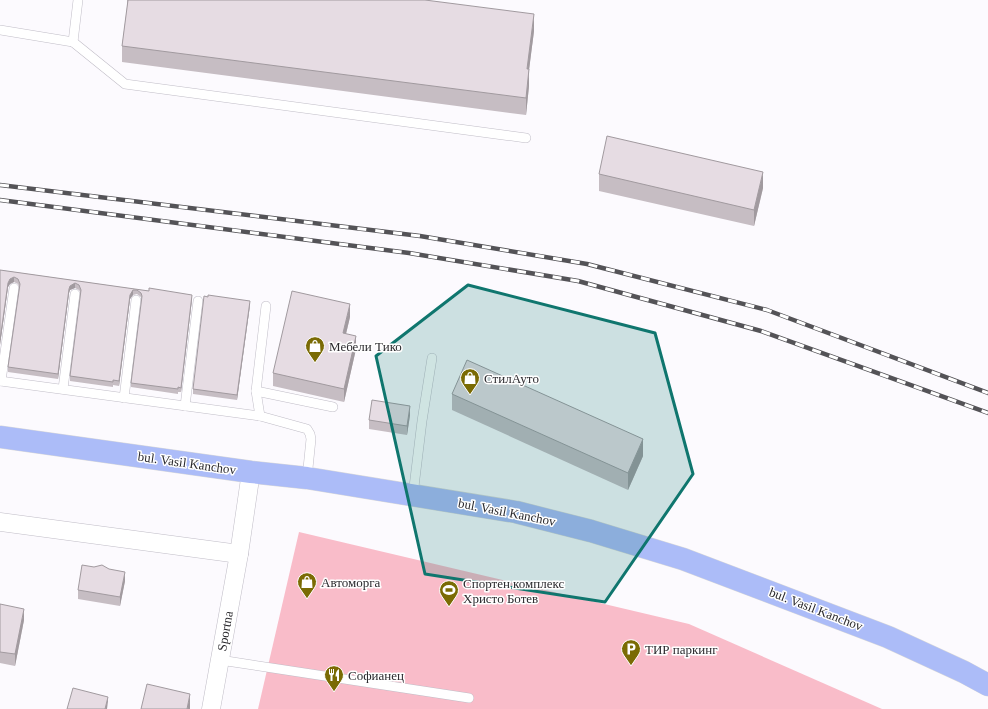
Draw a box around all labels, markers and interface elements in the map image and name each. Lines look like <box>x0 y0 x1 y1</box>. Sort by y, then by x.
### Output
shop icon: Мебели Тико <box>304 335 326 363</box>
place label: Мебели Тико <box>329 339 402 354</box>
shop icon: СтилАуто <box>459 367 481 395</box>
place label: СтилАуто <box>484 371 539 386</box>
street label: bul. Vasil Kanchov <box>137 449 238 477</box>
street label: bul. Vasil Kanchov <box>457 495 558 529</box>
shop icon: Автоморга <box>296 571 318 599</box>
place label: Автоморга <box>321 575 381 590</box>
place label: Спортен комплекс Христо Ботев <box>463 576 564 606</box>
sports icon: Спортен комплекс Христо Ботев <box>438 579 460 607</box>
street label: bul. Vasil Kanchov <box>767 584 865 634</box>
street label: Sportna <box>214 610 236 652</box>
parking icon: ТИР паркинг <box>620 638 642 666</box>
place label: ТИР паркинг <box>645 642 718 657</box>
restaurant icon: Софианец <box>323 664 345 692</box>
place label: Софианец <box>348 668 404 683</box>

